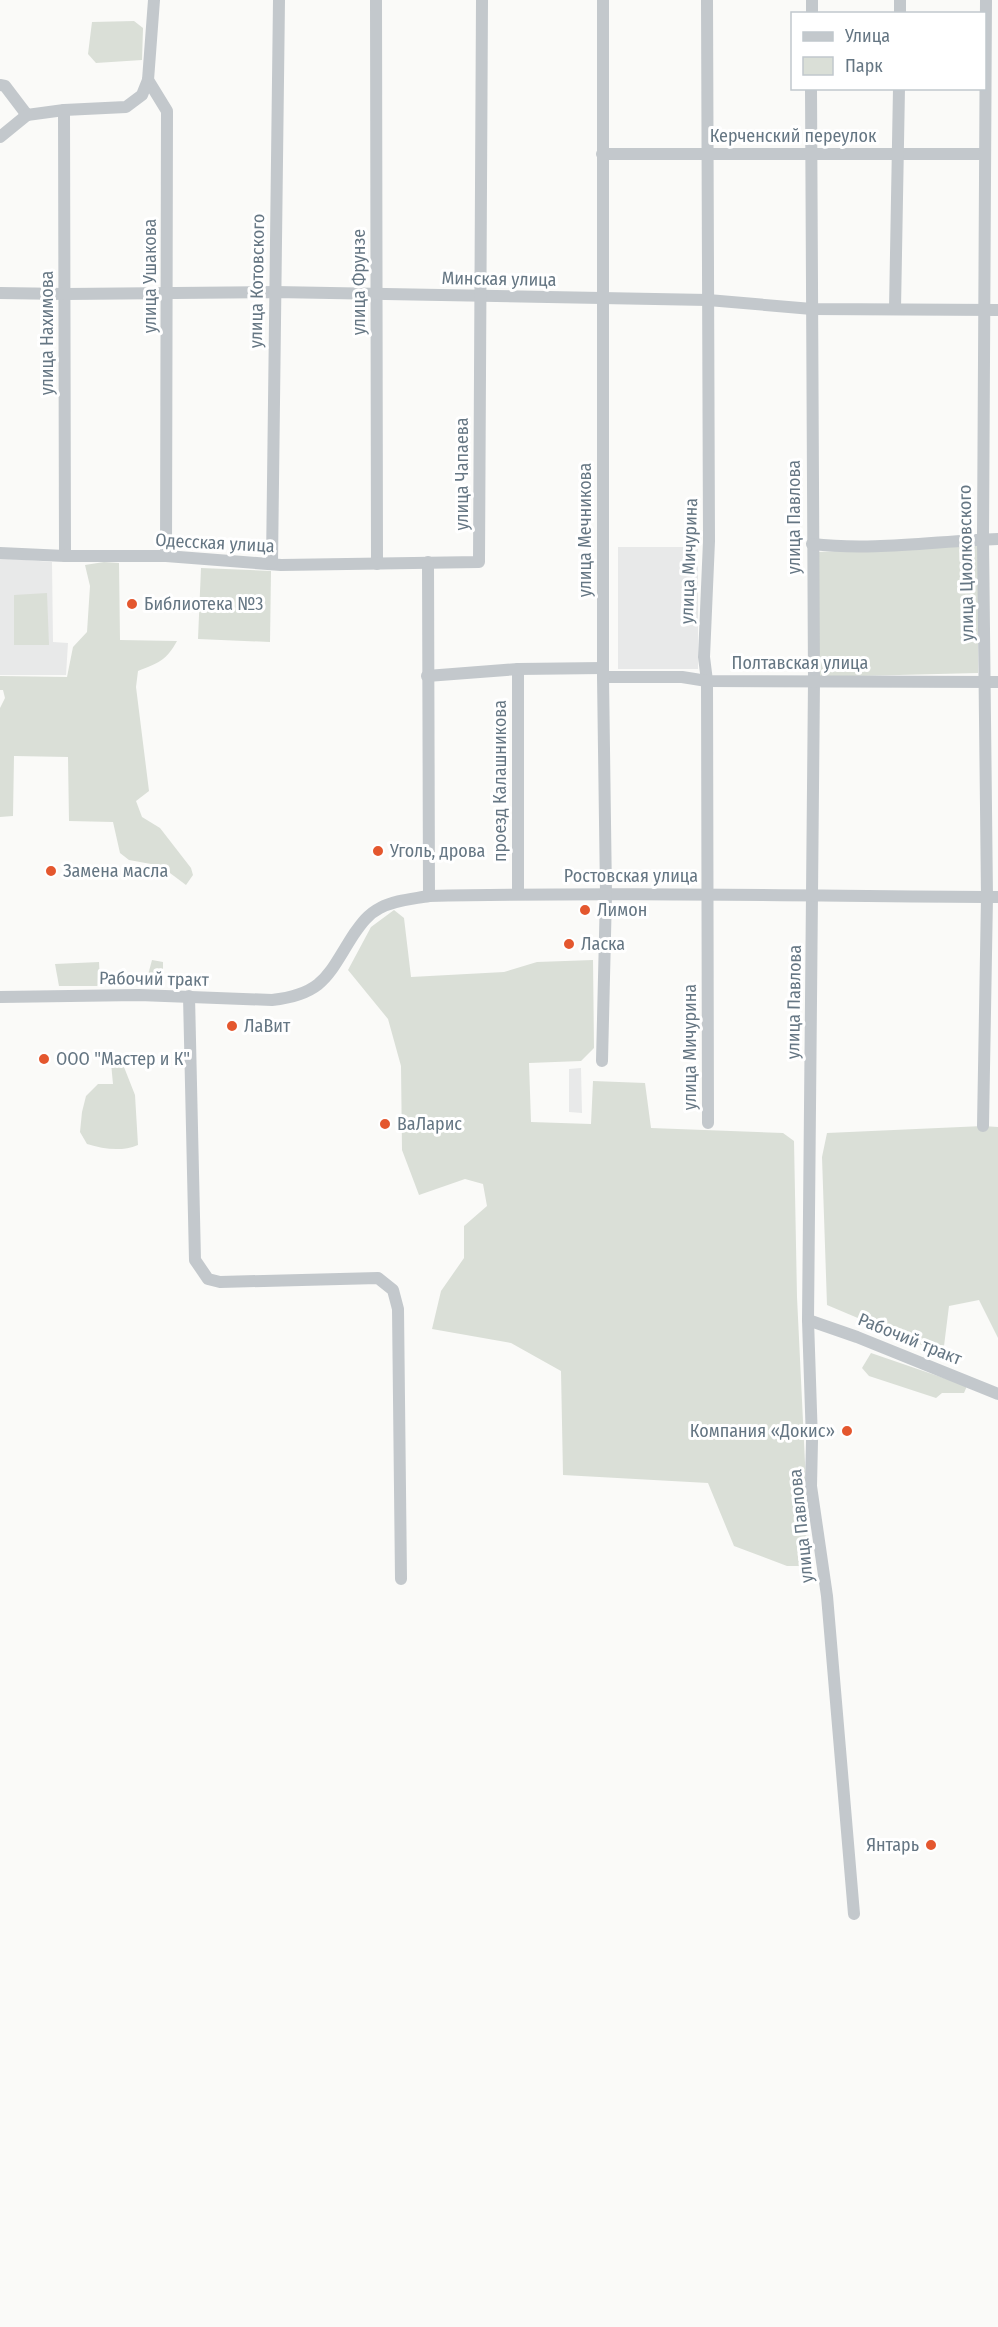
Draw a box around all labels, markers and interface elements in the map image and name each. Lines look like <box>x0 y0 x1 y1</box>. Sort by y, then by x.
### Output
legend <box>791 12 986 90</box>
text: Улица <box>844 25 890 47</box>
text: Парк <box>845 55 883 77</box>
street label: Керченский переулок <box>710 125 877 147</box>
street label: улица Котовского <box>245 214 269 348</box>
street label: улица Ушакова <box>139 218 161 333</box>
street label: улица Фрунзе <box>348 229 370 335</box>
street label: Минская улица <box>441 267 557 291</box>
street label: улица Нахимова <box>36 270 58 395</box>
street label: улица Чапаева <box>451 417 473 530</box>
street label: улица Павлова <box>783 460 805 574</box>
street label: улица Мечникова <box>574 463 596 597</box>
street label: улица Циолковского <box>954 485 978 641</box>
street label: улица Мичурина <box>676 497 702 625</box>
street label: Одесская улица <box>155 529 275 557</box>
place label: Библиотека №3 <box>144 593 263 615</box>
marker: Библиотека №3 <box>125 597 139 611</box>
street label: Полтавская улица <box>732 652 869 674</box>
street label: проезд Калашникова <box>489 700 511 862</box>
place label: Уголь, дрова <box>389 840 486 862</box>
marker: Уголь, дрова <box>371 844 385 858</box>
place label: Замена масла <box>63 860 169 882</box>
marker: Замена масла <box>44 864 58 878</box>
street label: Ростовская улица <box>564 865 698 887</box>
place label: Лимон <box>597 899 647 921</box>
marker: Лимон <box>578 903 592 917</box>
place label: Ласка <box>581 933 625 955</box>
marker: Ласка <box>562 937 576 951</box>
street label: улица Павлова <box>782 944 806 1059</box>
street label: Рабочий тракт <box>99 967 210 991</box>
street label: улица Мичурина <box>679 984 701 1110</box>
place label: ЛаВит <box>244 1015 291 1037</box>
marker: ЛаВит <box>225 1019 239 1033</box>
place label: ООО "Мастер и К" <box>56 1048 190 1070</box>
marker: ООО "Мастер и К" <box>37 1052 51 1066</box>
place label: ВаЛарис <box>397 1113 462 1135</box>
marker: ВаЛарис <box>378 1117 392 1131</box>
street label: Рабочий тракт <box>855 1308 966 1370</box>
place label: Компания «Докис» <box>690 1420 835 1442</box>
marker: Компания «Докис» <box>840 1424 854 1438</box>
street label: улица Павлова <box>784 1468 818 1584</box>
place label: Янтарь <box>866 1834 919 1856</box>
marker: Янтарь <box>924 1838 938 1852</box>

